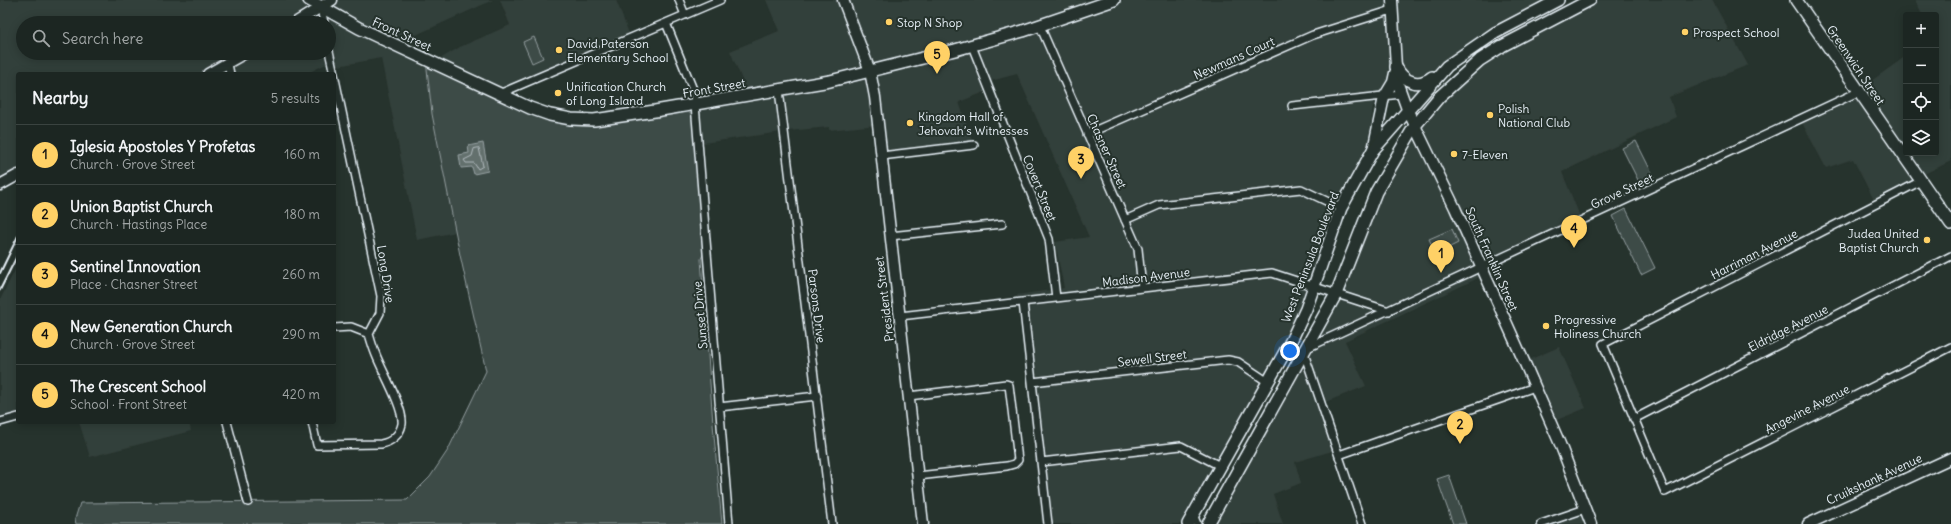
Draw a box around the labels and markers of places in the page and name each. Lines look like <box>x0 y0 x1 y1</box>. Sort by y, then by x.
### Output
place label: Stop N Shop <box>897 15 962 30</box>
marker: Stop N Shop <box>884 17 894 27</box>
place label: Prospect School <box>1693 25 1779 40</box>
marker: Prospect School <box>1680 27 1690 37</box>
place label: David Paterson Elementary School <box>567 36 668 65</box>
pin: 5 <box>924 41 950 74</box>
marker: David Paterson Elementary School <box>554 45 564 55</box>
place label: Unification Church of Long Island <box>566 79 666 108</box>
marker: Unification Church of Long Island <box>553 88 563 98</box>
place label: Polish National Club <box>1498 101 1570 130</box>
place label: Kingdom Hall of Jehovah’s Witnesses <box>918 109 1028 138</box>
marker: Polish National Club <box>1485 110 1495 120</box>
marker: Kingdom Hall of Jehovah’s Witnesses <box>905 118 915 128</box>
pin: 3 <box>1068 146 1094 179</box>
place label: 7-Eleven <box>1462 147 1508 162</box>
marker: 7-Eleven <box>1449 149 1459 159</box>
pin: 4 <box>1561 215 1587 248</box>
place label: Judea United Baptist Church <box>1839 226 1919 255</box>
marker: Judea United Baptist Church <box>1922 235 1932 245</box>
pin: 1 <box>1428 240 1454 273</box>
place label: Progressive Holiness Church <box>1554 312 1642 341</box>
marker: Progressive Holiness Church <box>1541 321 1551 331</box>
pin: 2 <box>1447 411 1473 444</box>

